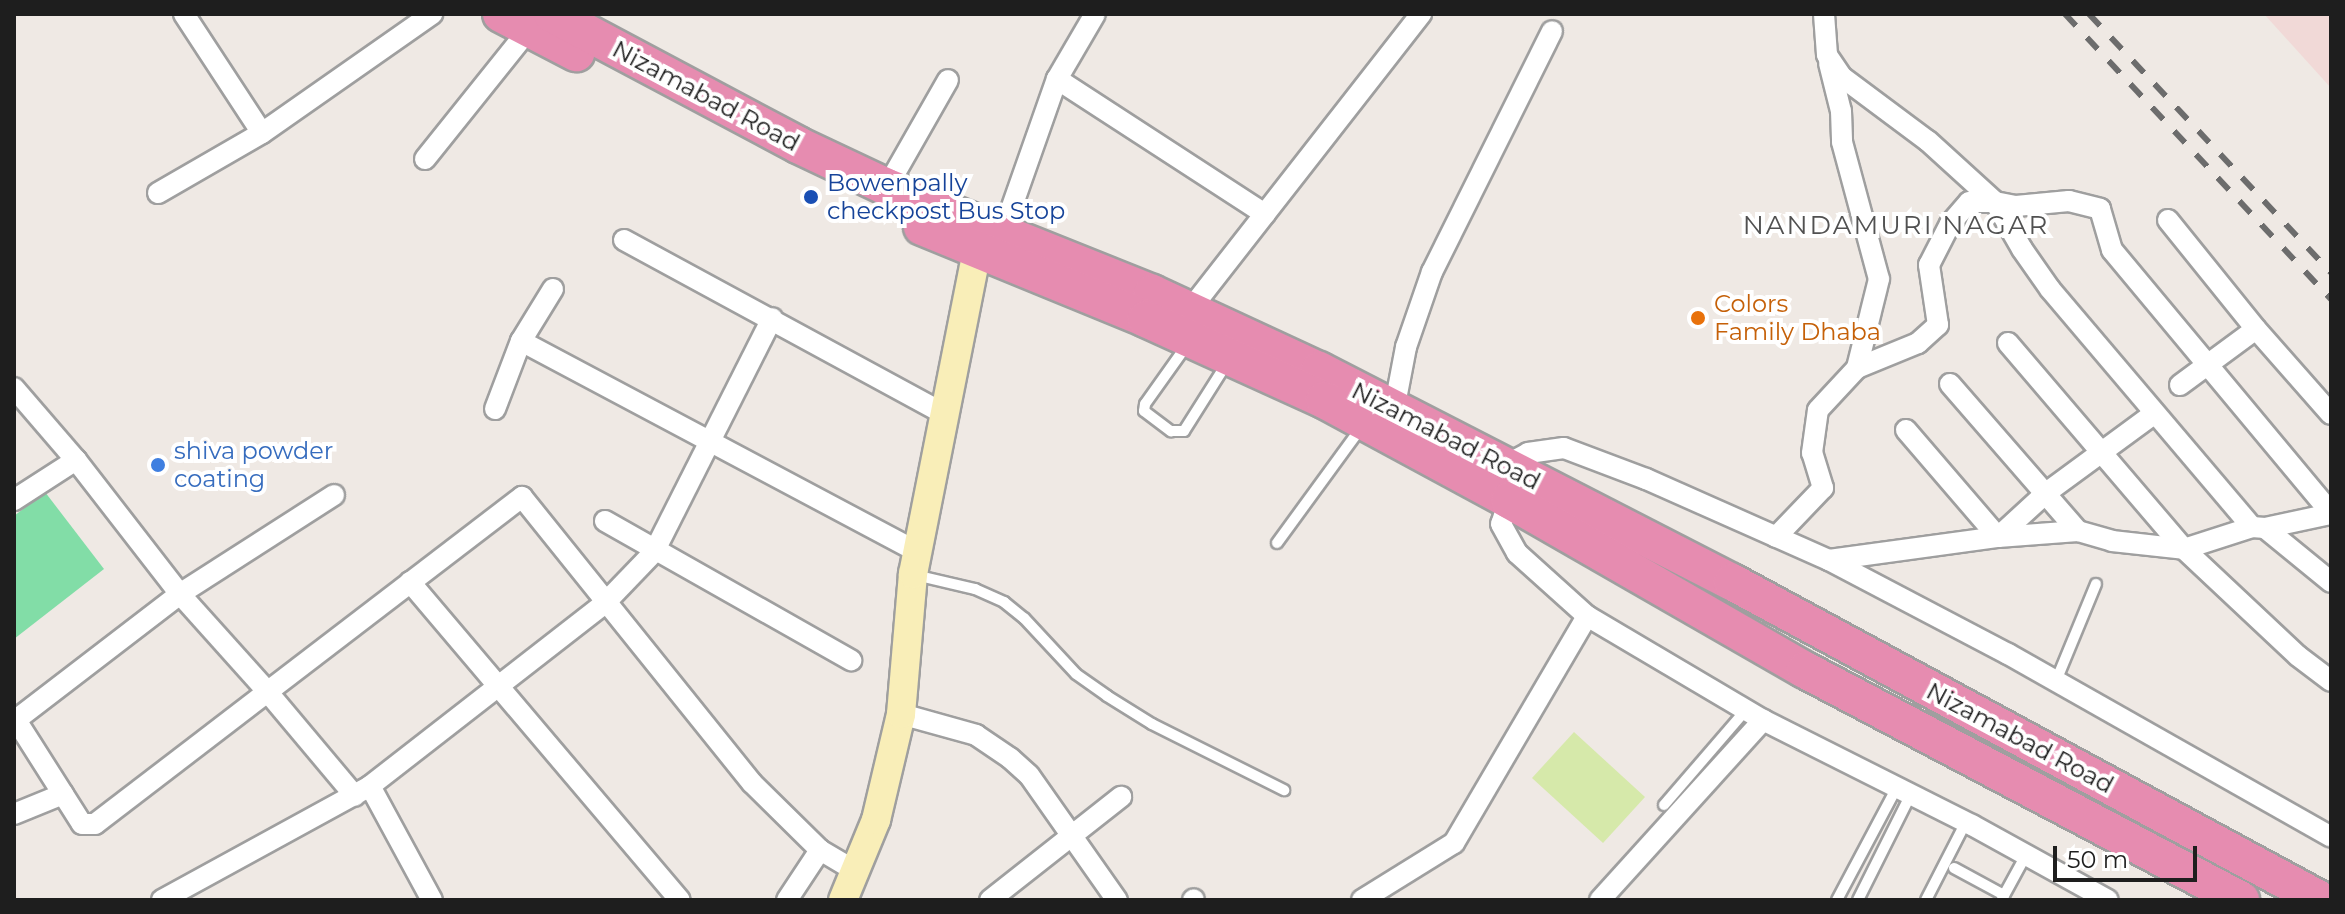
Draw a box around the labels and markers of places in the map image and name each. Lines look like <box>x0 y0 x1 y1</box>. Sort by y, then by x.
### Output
place label: Bowenpally checkpost Bus Stop <box>827 169 1065 225</box>
marker: Bowenpally checkpost Bus Stop <box>802 188 820 206</box>
place label: Colors Family Dhaba <box>1714 290 1881 346</box>
marker: Colors Family Dhaba <box>1689 309 1707 327</box>
place label: shiva powder coating <box>174 437 333 493</box>
marker: shiva powder coating <box>149 456 167 474</box>

